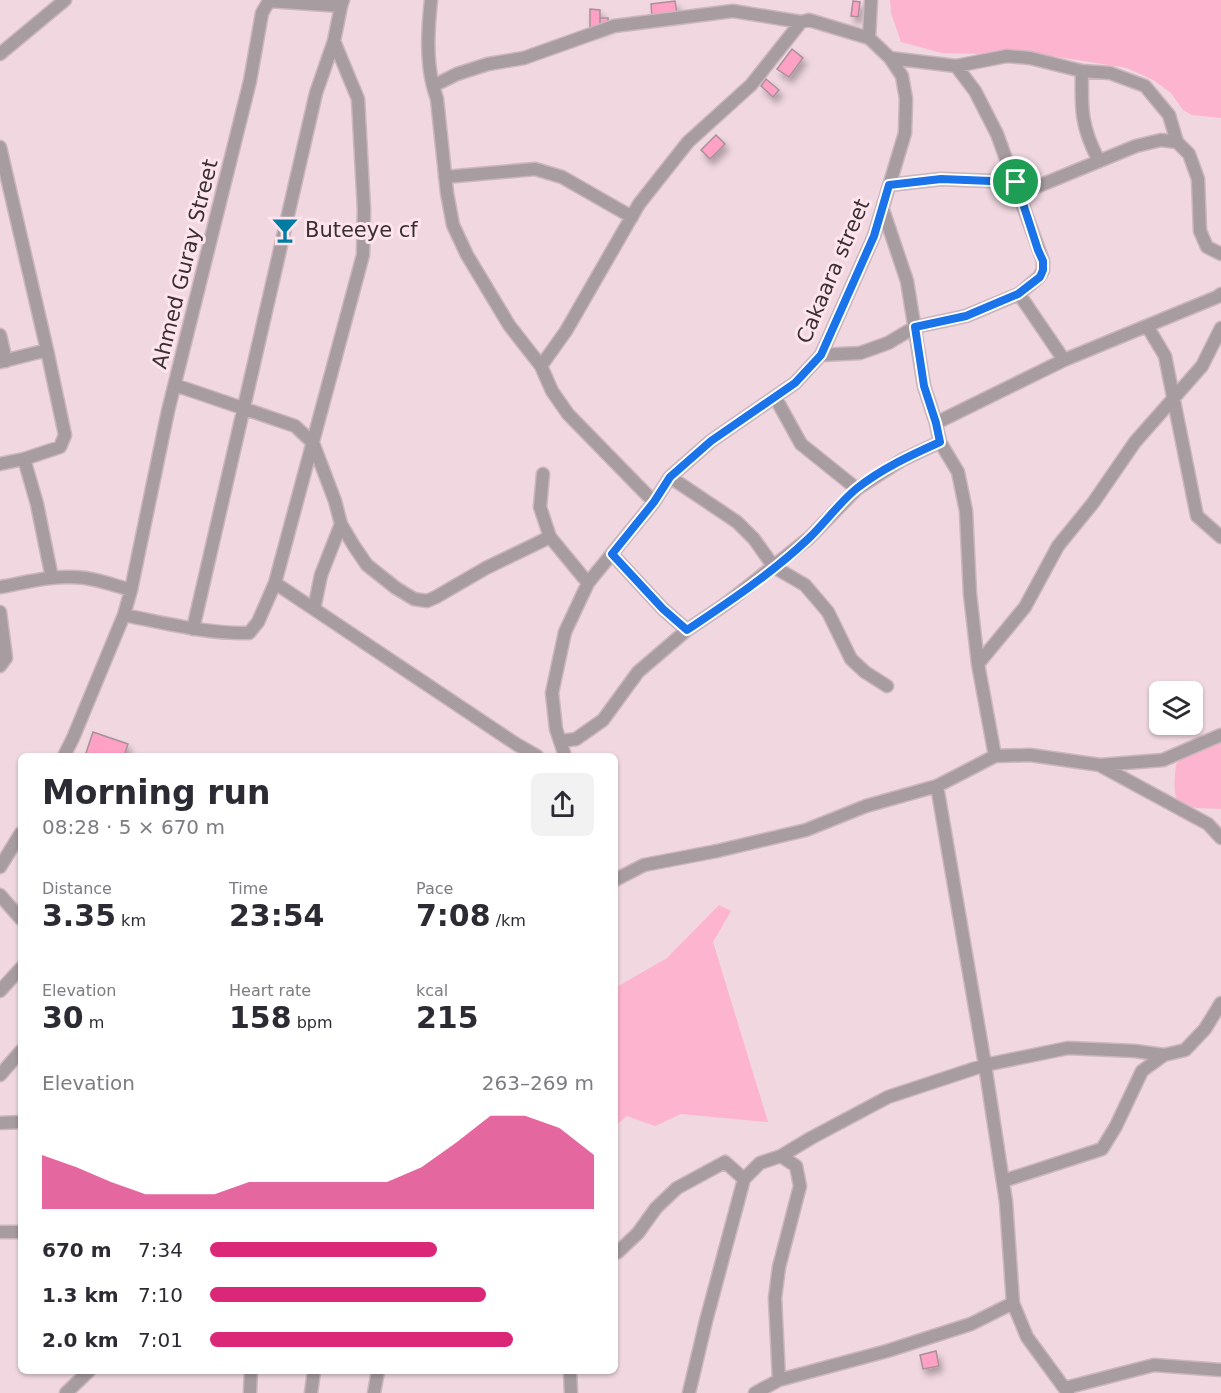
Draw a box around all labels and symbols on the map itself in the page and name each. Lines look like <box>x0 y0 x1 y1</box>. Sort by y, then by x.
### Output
pin <box>990 156 1041 207</box>
street label: Ahmed Guray Street <box>147 157 223 371</box>
street label: Cakaara street <box>792 195 874 347</box>
bar icon: Buteeye cf <box>270 215 300 245</box>
place label: Buteeye cf <box>305 218 418 242</box>

